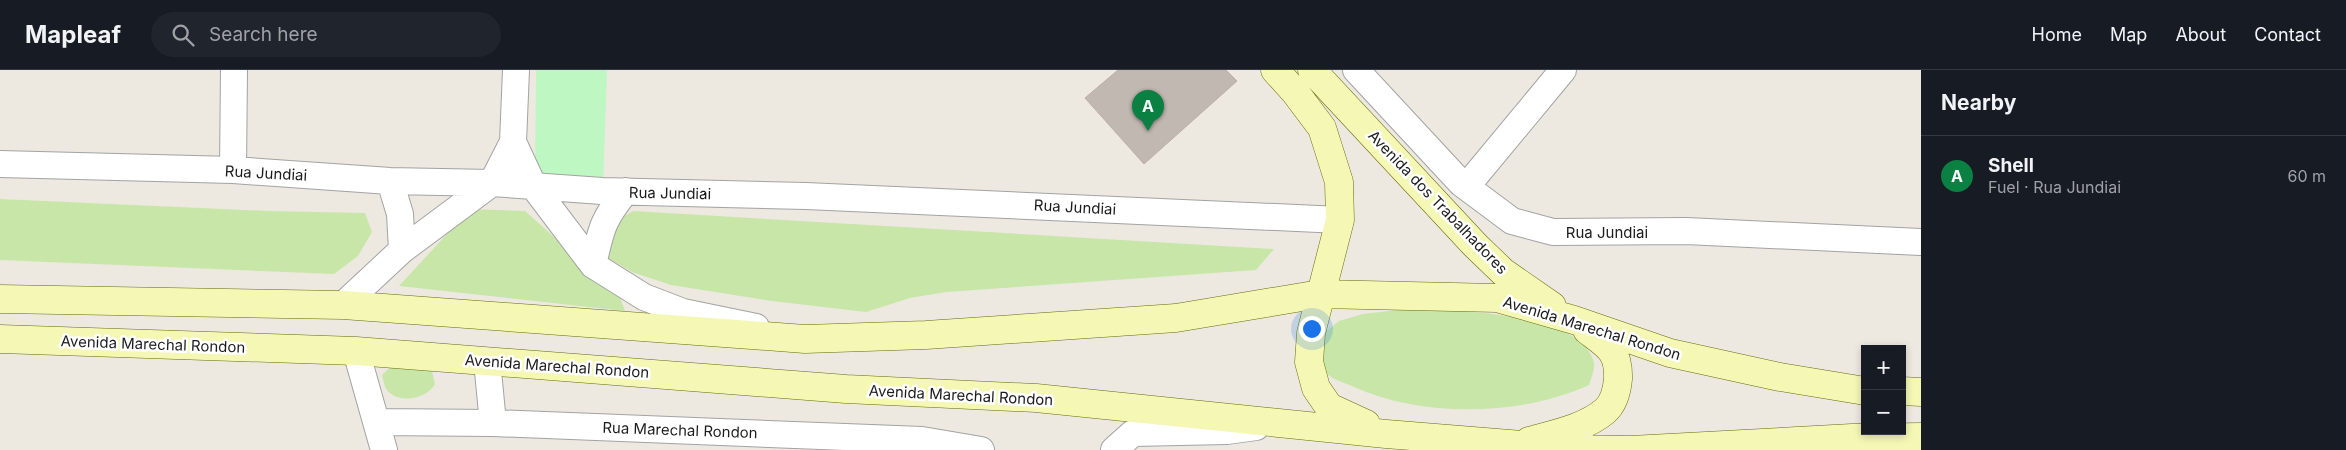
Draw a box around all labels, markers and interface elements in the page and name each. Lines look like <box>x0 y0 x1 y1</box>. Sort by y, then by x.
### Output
search box <box>151 12 501 57</box>
text: Mapleaf <box>25 20 121 49</box>
icon: search <box>169 21 197 49</box>
text: Search here <box>209 23 318 46</box>
text: Home <box>2032 24 2082 45</box>
text: Map <box>2110 24 2147 45</box>
text: About <box>2175 24 2226 45</box>
text: Contact <box>2254 24 2321 45</box>
pin: A <box>1132 90 1164 131</box>
text: Nearby <box>1941 90 2016 115</box>
street label: Avenida dos Trabalhadores <box>1364 126 1512 278</box>
text: Shell <box>1988 154 2034 177</box>
street label: Rua Jundiai <box>224 161 308 185</box>
text: A <box>1951 166 1963 186</box>
text: 60 m <box>2287 166 2326 186</box>
text: Fuel · Rua Jundiai <box>1988 177 2121 197</box>
street label: Rua Jundiai <box>629 183 711 203</box>
street label: Rua Jundiai <box>1033 195 1117 219</box>
street label: Rua Jundiai <box>1566 223 1648 242</box>
street label: Avenida Marechal Rondon <box>1501 292 1683 364</box>
your location <box>1299 316 1325 342</box>
street label: Avenida Marechal Rondon <box>60 331 246 357</box>
map controls <box>1861 345 1906 435</box>
button: + <box>1861 345 1906 390</box>
street label: Avenida Marechal Rondon <box>464 350 650 382</box>
street label: Avenida Marechal Rondon <box>868 381 1054 409</box>
button: − <box>1861 390 1906 435</box>
street label: Rua Marechal Rondon <box>602 418 758 442</box>

